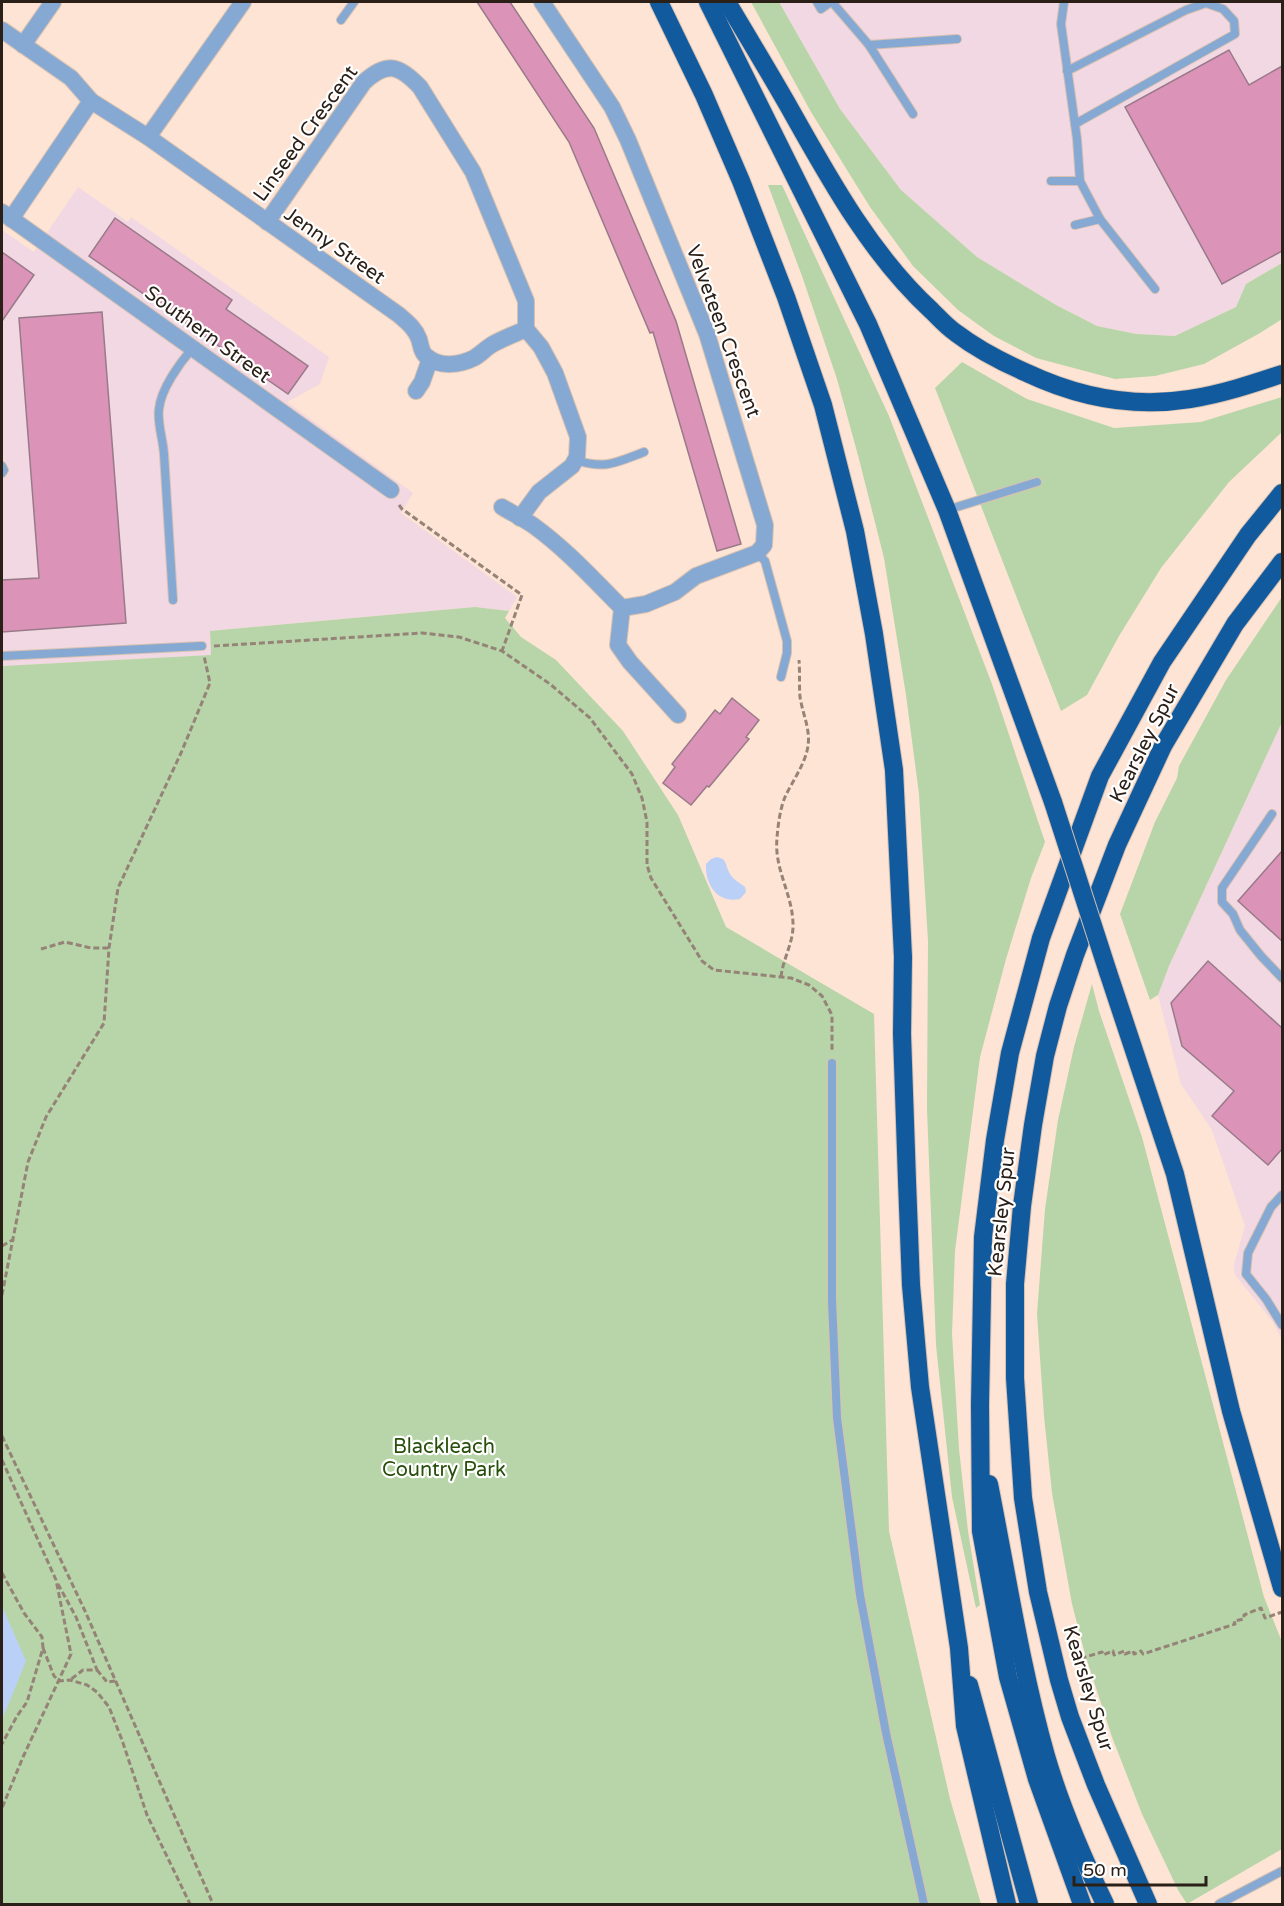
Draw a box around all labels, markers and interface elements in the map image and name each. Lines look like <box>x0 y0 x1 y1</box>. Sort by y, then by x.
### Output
street label: Linseed Crescent <box>248 61 363 206</box>
street label: Jenny Street <box>279 202 390 290</box>
street label: Velveteen Crescent <box>681 242 766 421</box>
street label: Southern Street <box>140 281 275 389</box>
street label: Kearsley Spur <box>1105 680 1185 807</box>
street label: Kearsley Spur <box>983 1146 1021 1278</box>
park label: Blackleach Country Park <box>382 1435 506 1482</box>
street label: Kearsley Spur <box>1058 1623 1119 1754</box>
scale bar <box>1074 1849 1206 1887</box>
text: 50 m <box>1083 1859 1127 1881</box>

